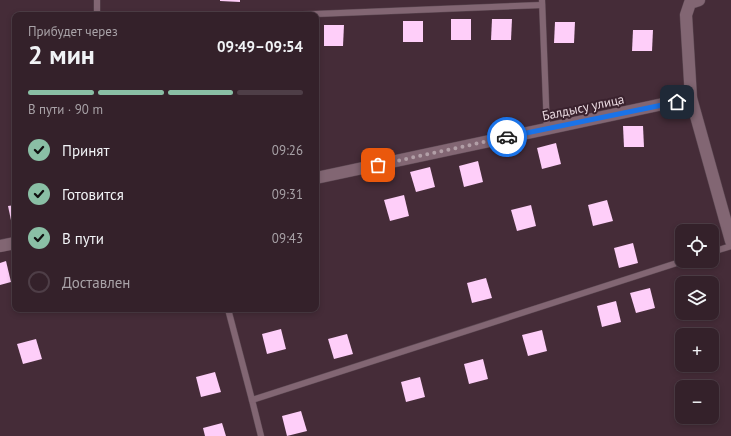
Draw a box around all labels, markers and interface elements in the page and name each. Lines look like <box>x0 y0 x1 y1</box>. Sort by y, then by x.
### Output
text: Прибудет через <box>28 23 118 40</box>
text: 09:49–09:54 <box>217 37 303 56</box>
text: 2 мин <box>28 38 95 71</box>
pin <box>660 85 694 119</box>
street label: Балдысу улица <box>540 90 626 124</box>
icon: home <box>666 91 688 113</box>
text: В пути · 90 m <box>28 101 103 118</box>
courier <box>487 117 527 157</box>
icon: car <box>496 126 518 148</box>
icon: check <box>28 139 50 161</box>
text: Принят <box>62 141 109 160</box>
text: 09:26 <box>272 142 303 159</box>
pin <box>361 148 395 182</box>
icon: bag <box>367 154 389 176</box>
icon: check <box>28 183 50 205</box>
text: Готовится <box>62 185 124 204</box>
text: 09:31 <box>272 186 303 203</box>
map controls <box>675 224 719 424</box>
button: locate <box>675 224 719 268</box>
icon: check <box>28 227 50 249</box>
text: В пути <box>62 229 104 248</box>
text: 09:43 <box>272 230 303 247</box>
text: Доставлен <box>62 273 130 292</box>
button: layers <box>675 276 719 320</box>
button: + <box>675 328 719 372</box>
button: − <box>675 380 719 424</box>

